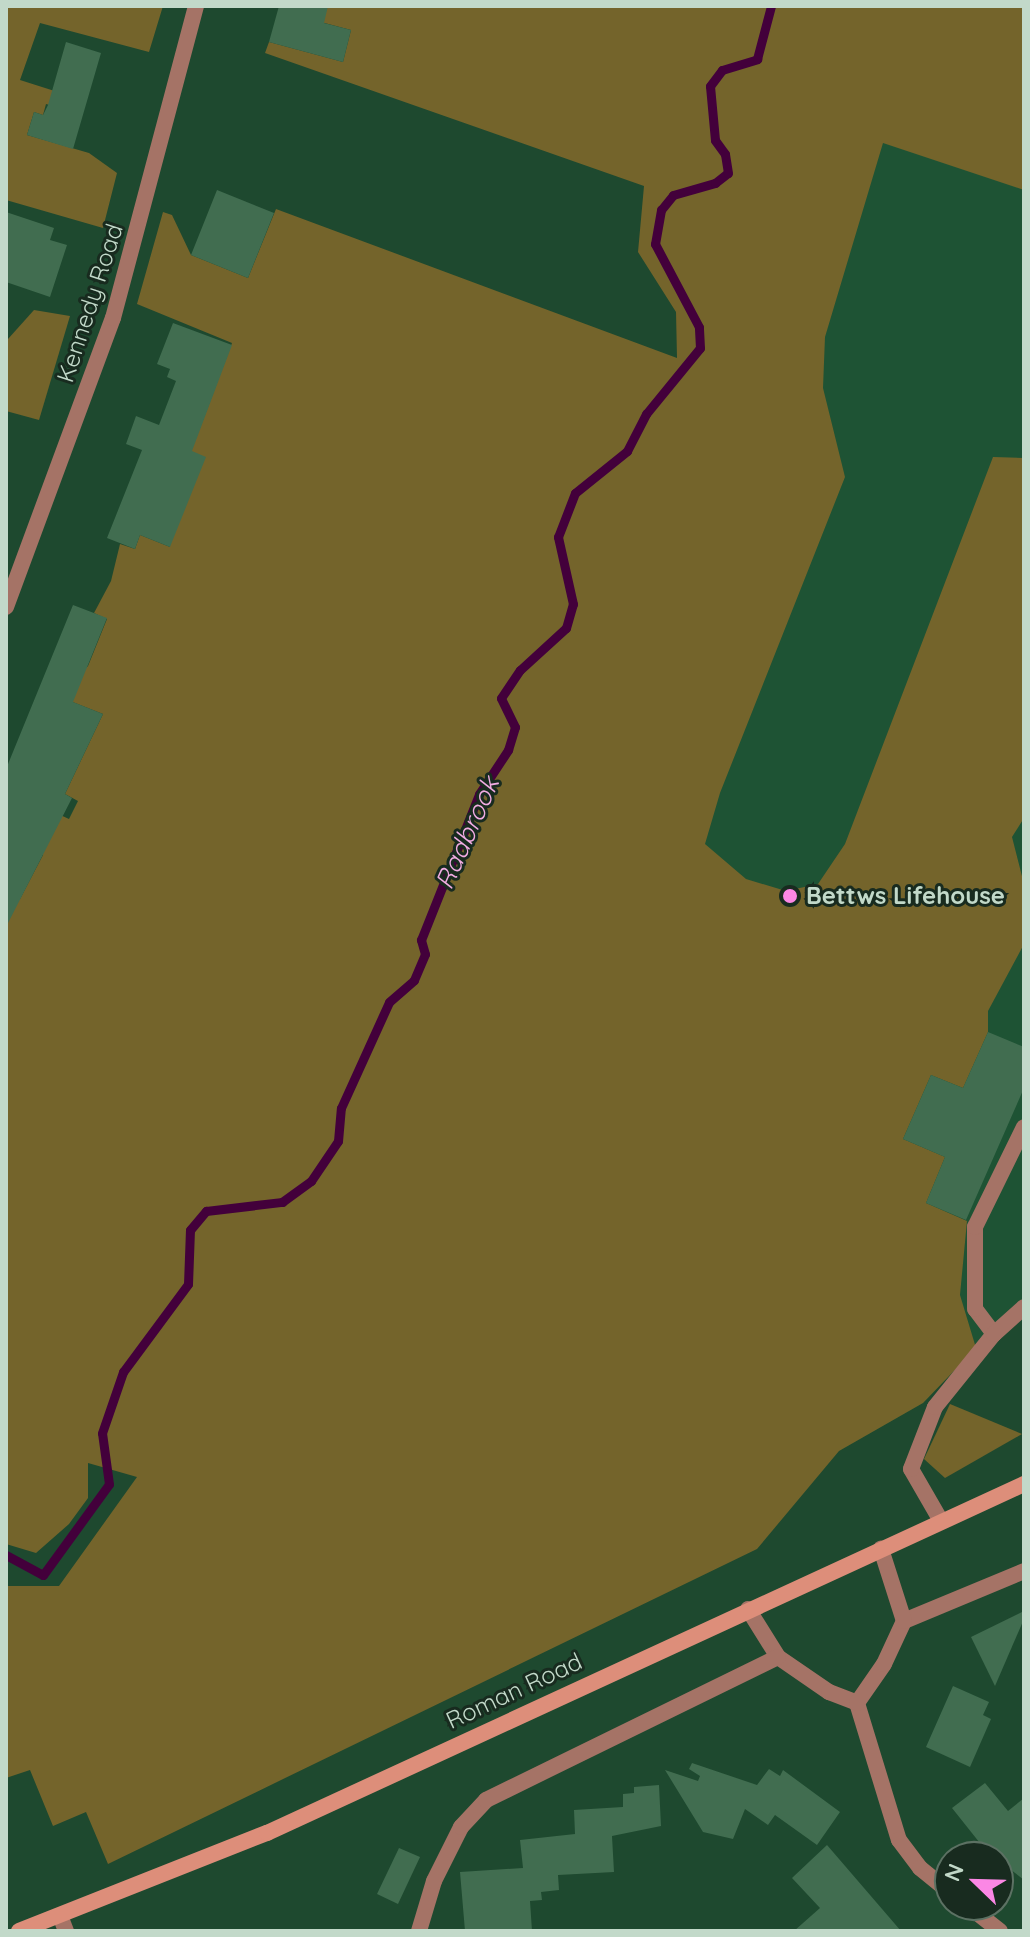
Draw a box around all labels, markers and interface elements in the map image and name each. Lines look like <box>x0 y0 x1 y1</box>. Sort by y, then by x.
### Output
street label: Kennedy Road <box>51 220 129 386</box>
water label: Radbrook <box>428 772 506 894</box>
place label: Bettws Lifehouse <box>806 882 1005 910</box>
marker: Bettws Lifehouse <box>781 887 799 905</box>
street label: Roman Road <box>441 1647 587 1735</box>
north arrow <box>934 1841 1014 1921</box>
text: N <box>938 1859 970 1885</box>

